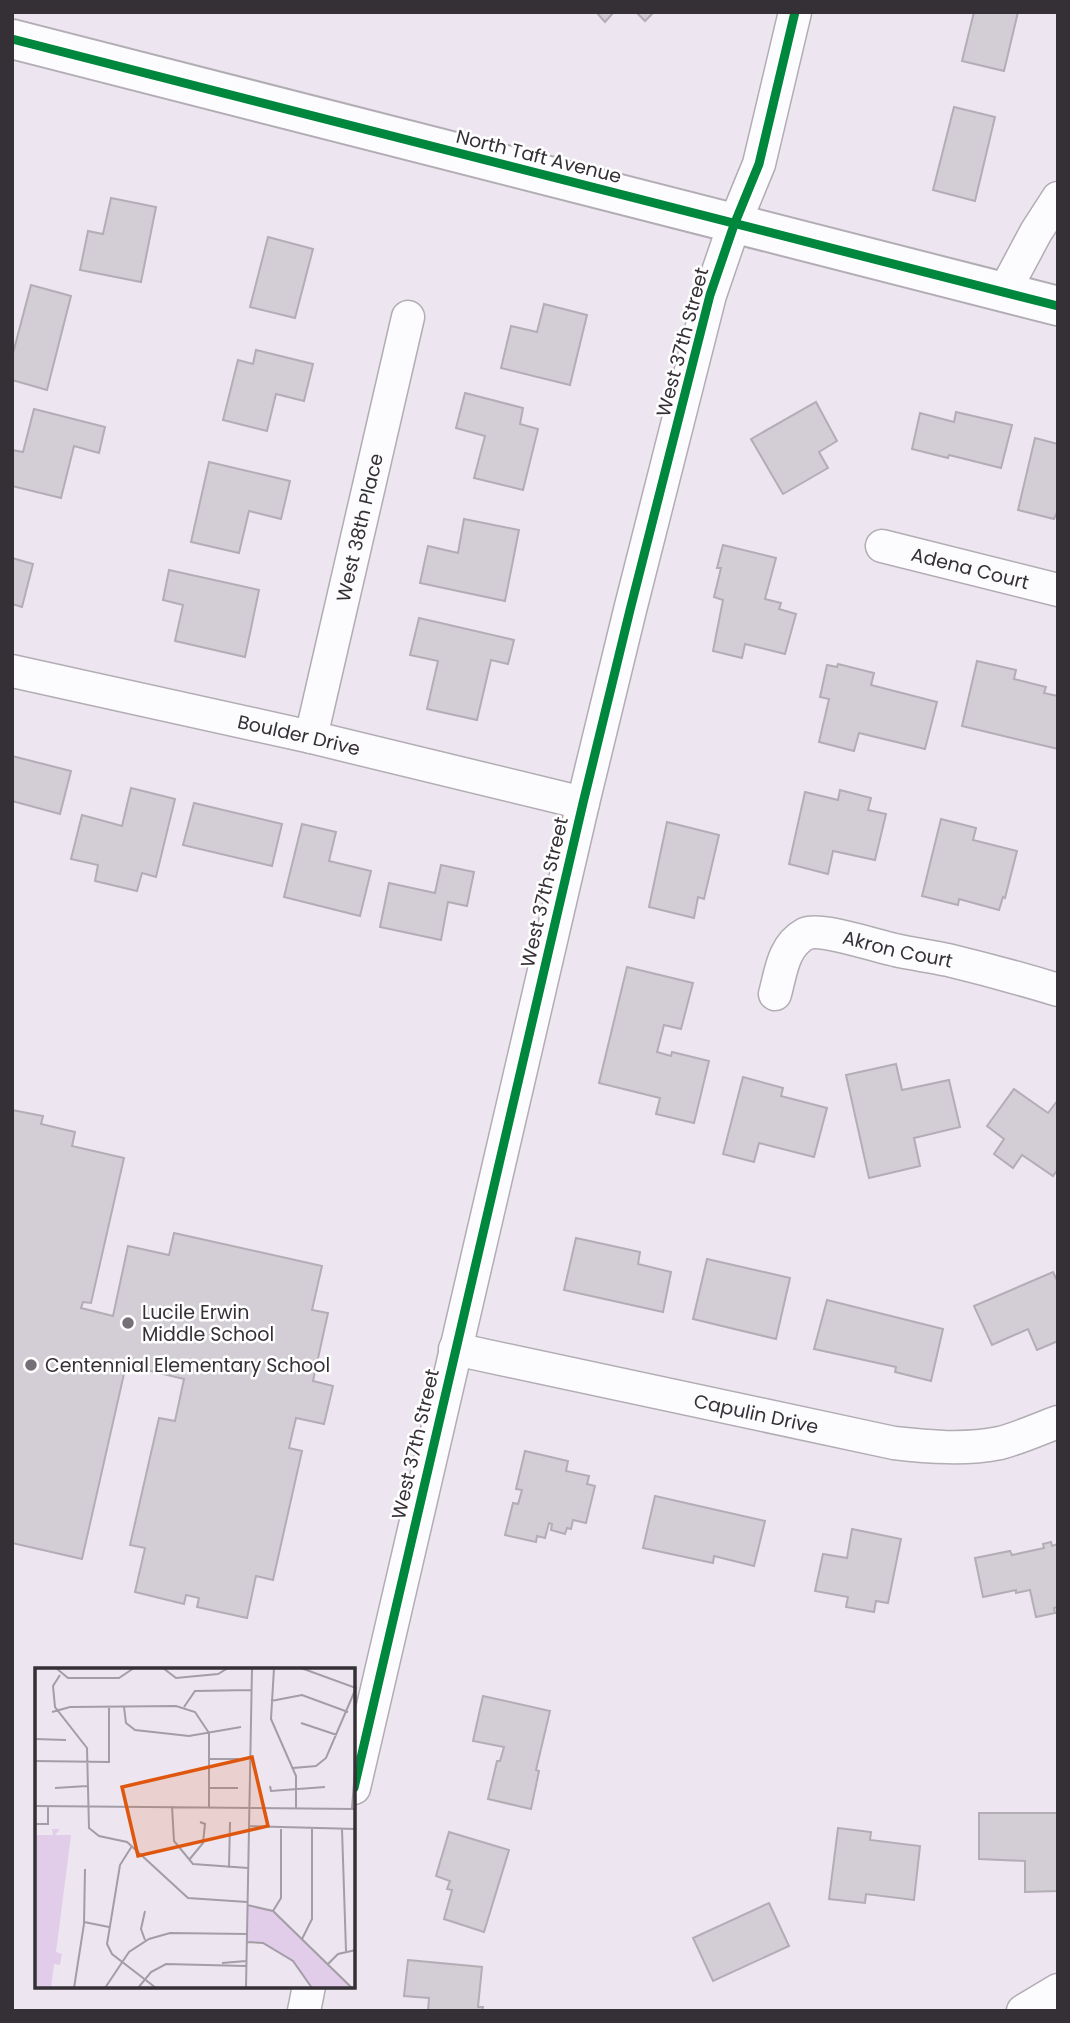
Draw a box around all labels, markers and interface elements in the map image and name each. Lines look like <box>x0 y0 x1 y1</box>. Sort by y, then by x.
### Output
street label: North Taft Avenue <box>453 123 624 190</box>
street label: West 37th Street <box>650 264 715 420</box>
street label: West 38th Place <box>330 451 390 604</box>
street label: Adena Court <box>908 541 1032 596</box>
street label: Boulder Drive <box>235 708 363 762</box>
street label: West 37th Street <box>514 814 575 970</box>
street label: Akron Court <box>840 924 956 975</box>
place label: Lucile Erwin Middle School <box>142 1299 274 1348</box>
marker: Lucile Erwin Middle School <box>120 1315 136 1331</box>
place label: Centennial Elementary School <box>45 1352 330 1379</box>
marker: Centennial Elementary School <box>23 1357 39 1373</box>
street label: West 37th Street <box>385 1366 446 1522</box>
street label: Capulin Drive <box>691 1387 821 1440</box>
inset map <box>35 1668 355 1988</box>

